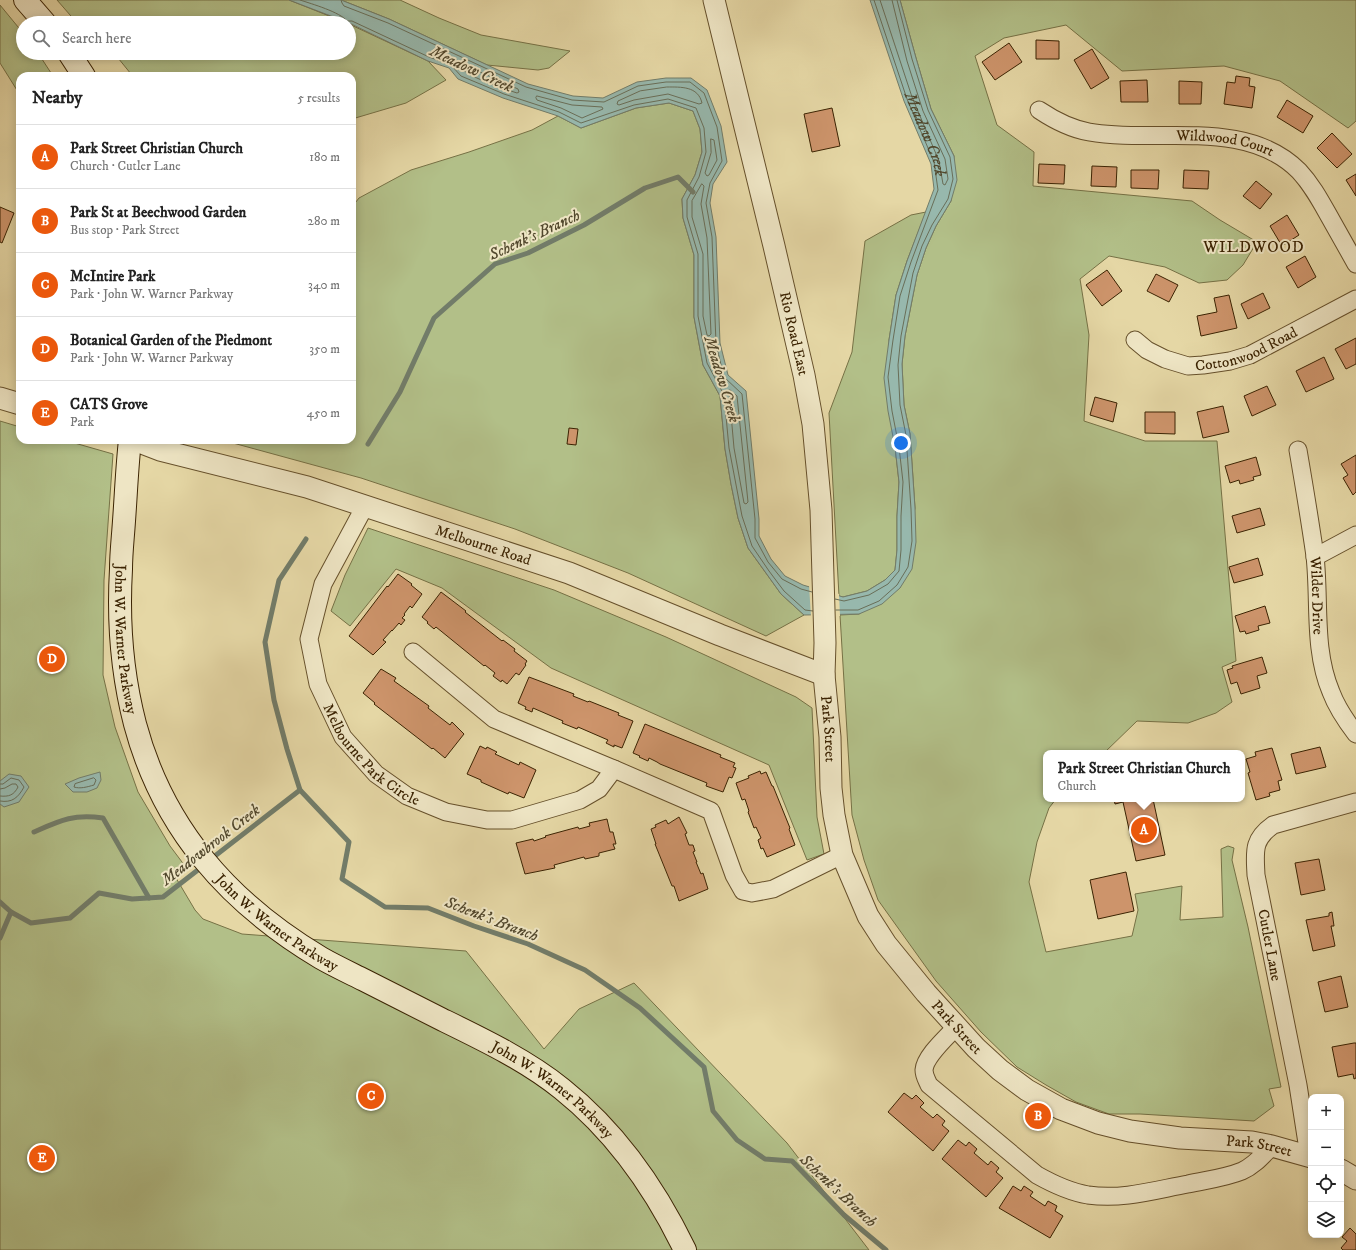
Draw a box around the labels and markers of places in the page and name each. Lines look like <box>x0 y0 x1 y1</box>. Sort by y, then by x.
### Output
pin: D <box>39 644 65 674</box>
pin: A <box>1131 815 1157 845</box>
pin: C <box>358 1081 384 1111</box>
pin: B <box>1025 1101 1051 1131</box>
pin: E <box>29 1143 55 1173</box>

